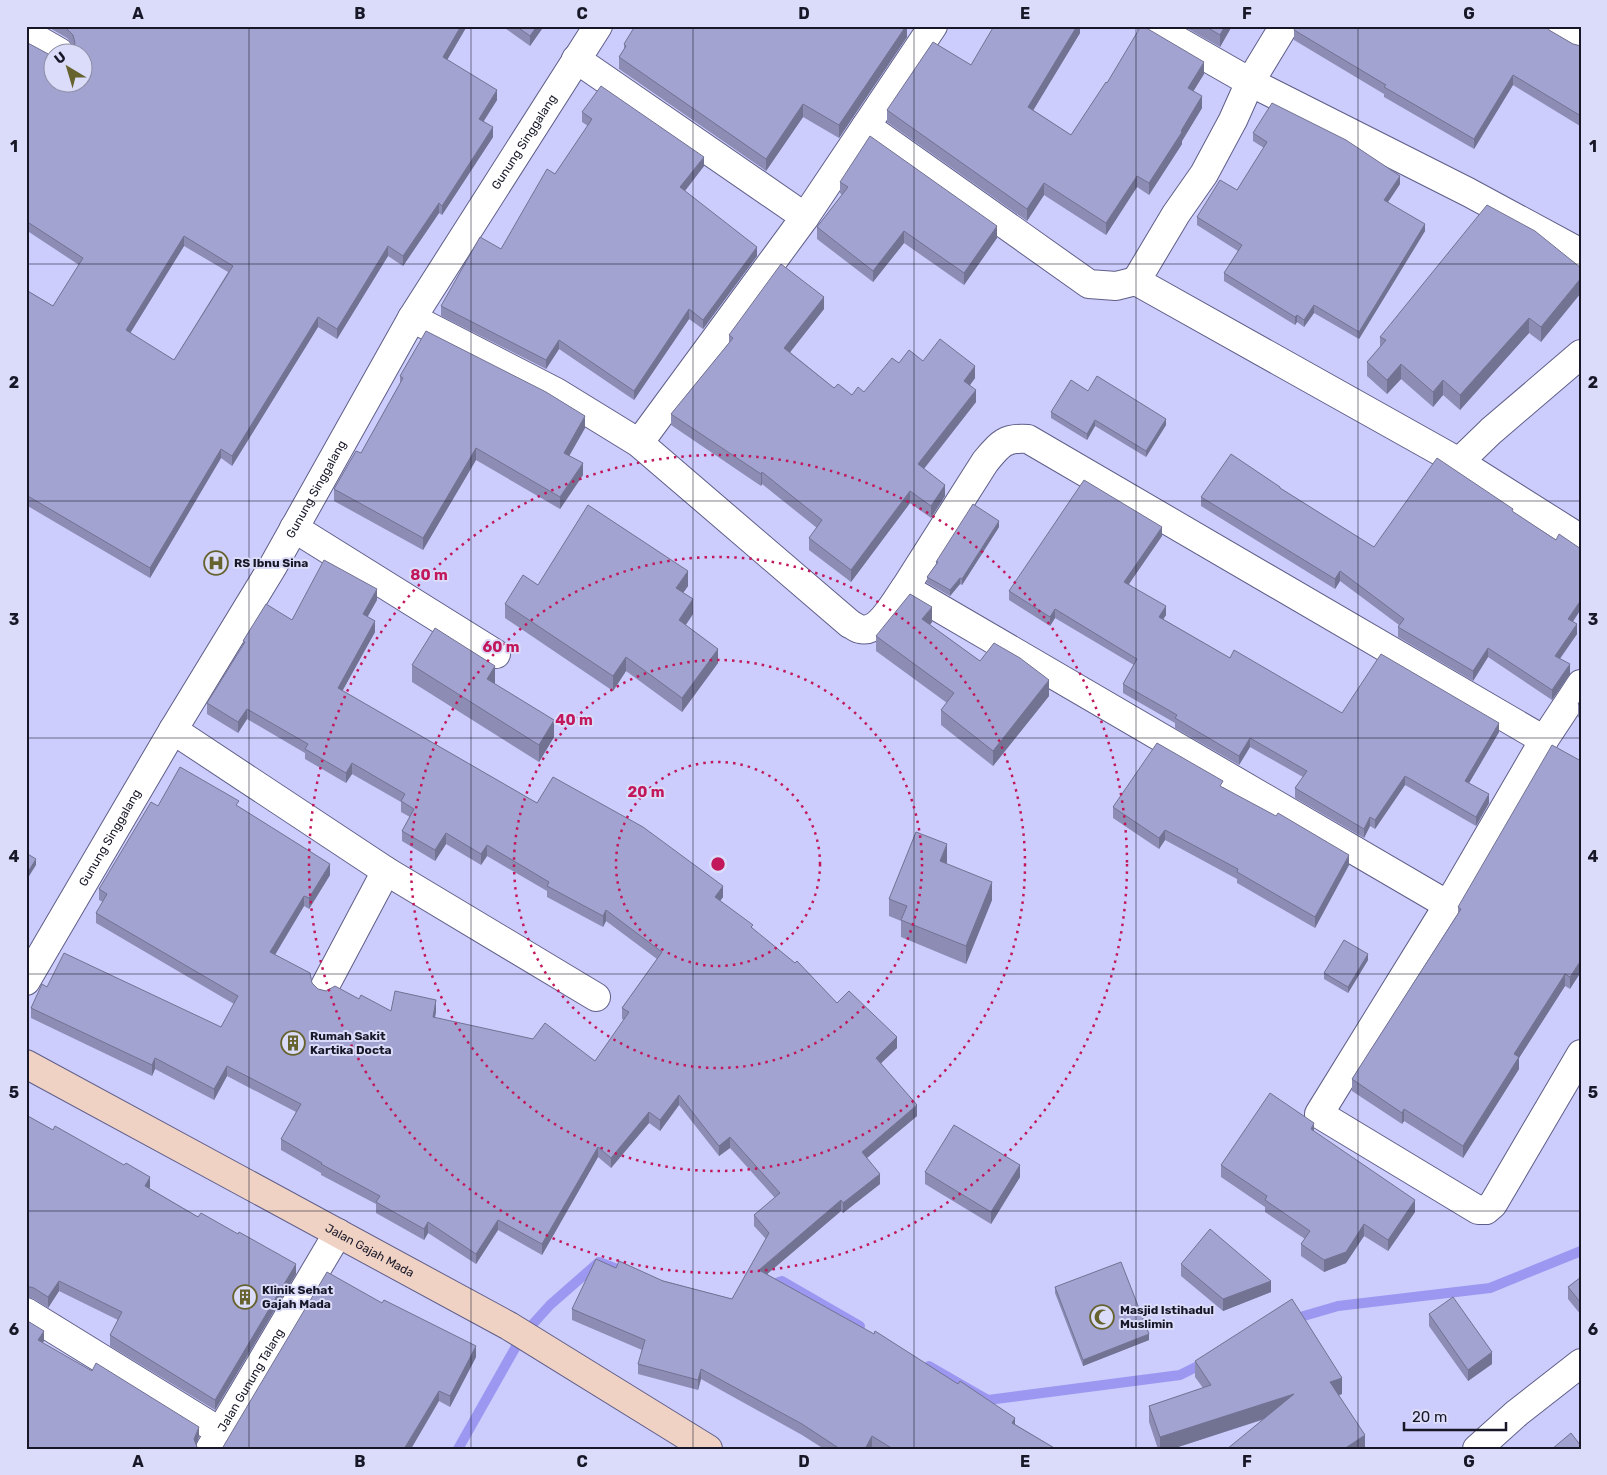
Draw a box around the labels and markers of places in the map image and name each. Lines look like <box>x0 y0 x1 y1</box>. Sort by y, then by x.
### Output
hospital icon: RS Ibnu Sina <box>203 550 229 576</box>
place label: RS Ibnu Sina <box>234 556 308 570</box>
centre of rings <box>709 855 727 873</box>
place label: Rumah Sakit Kartika Docta <box>310 1029 392 1057</box>
building icon: Rumah Sakit Kartika Docta <box>280 1030 306 1056</box>
place label: Klinik Sehat Gajah Mada <box>262 1283 333 1311</box>
building icon: Klinik Sehat Gajah Mada <box>232 1284 258 1310</box>
place label: Masjid Istihadul Muslimin <box>1120 1303 1214 1331</box>
mosque icon: Masjid Istihadul Muslimin <box>1089 1304 1115 1330</box>

